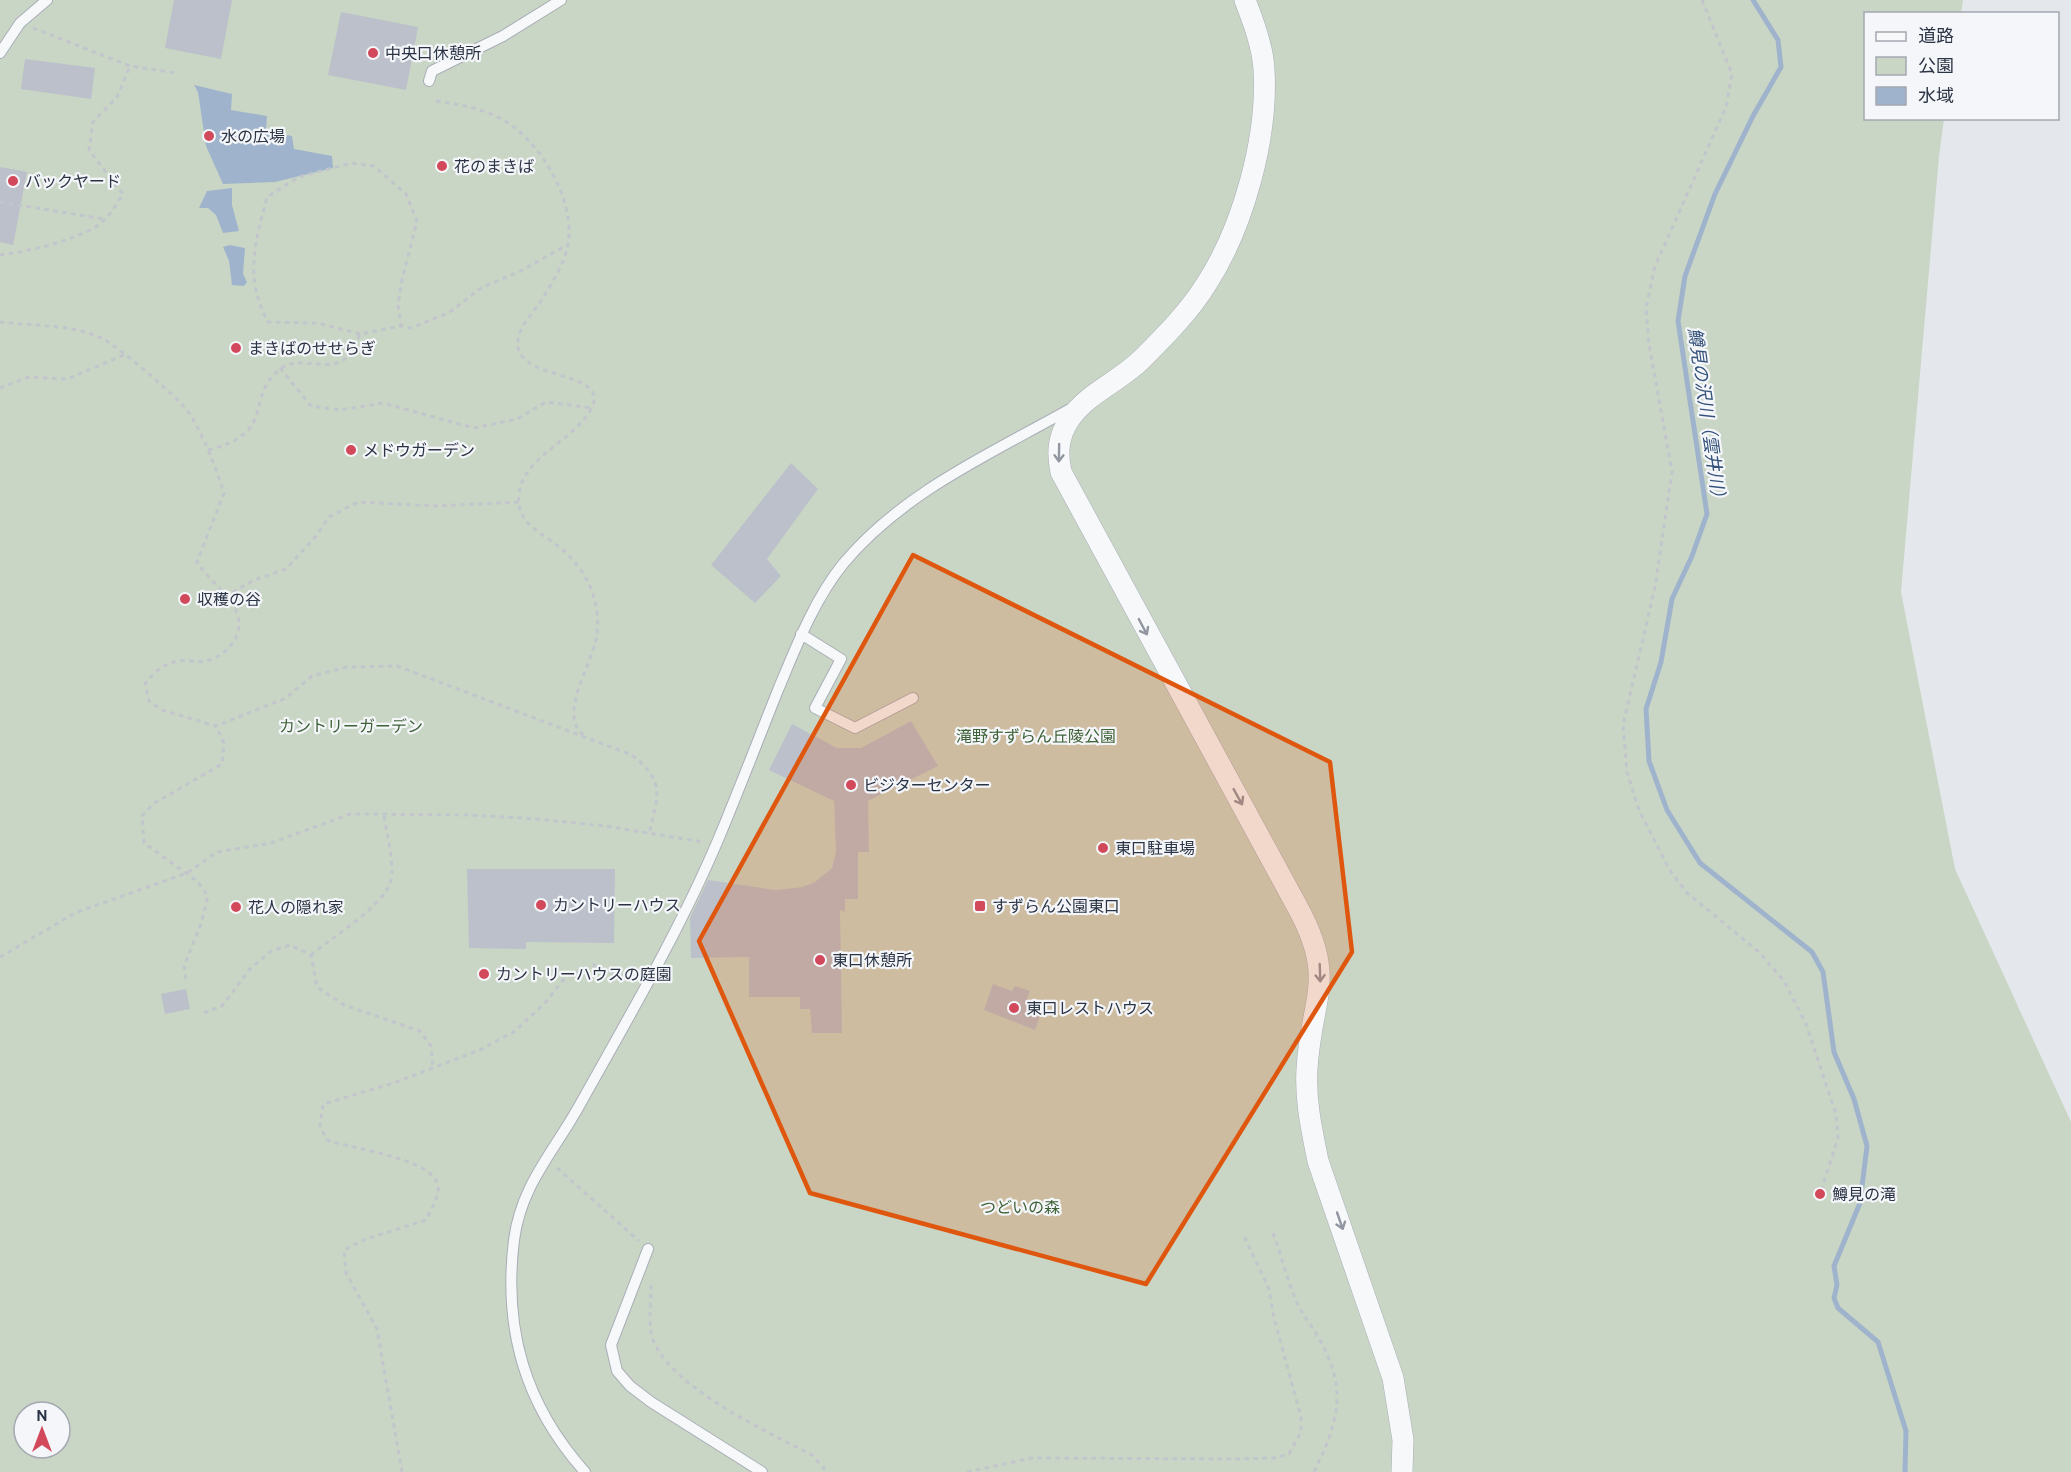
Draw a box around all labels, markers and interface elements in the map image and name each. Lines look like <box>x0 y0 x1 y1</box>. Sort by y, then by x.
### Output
legend <box>1864 12 2059 120</box>
text: 道路 <box>1918 25 1954 47</box>
place label: 中央口休憩所 <box>385 44 481 63</box>
marker: 中央口休憩所 <box>366 46 380 60</box>
text: 公園 <box>1918 55 1954 77</box>
text: 水域 <box>1918 85 1954 107</box>
place label: 水の広場 <box>221 127 285 146</box>
marker: 水の広場 <box>202 129 216 143</box>
place label: 花のまきば <box>454 157 534 176</box>
marker: 花のまきば <box>435 159 449 173</box>
place label: バックヤード <box>25 172 121 191</box>
marker: バックヤード <box>6 174 20 188</box>
water label: 鱒見の沢川（雲井川） <box>1684 326 1730 508</box>
place label: まきばのせせらぎ <box>248 339 376 358</box>
marker: まきばのせせらぎ <box>229 341 243 355</box>
place label: メドウガーデン <box>363 441 475 460</box>
marker: メドウガーデン <box>344 443 358 457</box>
one-way arrow <box>1054 443 1065 462</box>
place label: 収穫の谷 <box>197 590 261 609</box>
marker: 収穫の谷 <box>178 592 192 606</box>
one-way arrow <box>1137 618 1149 635</box>
park label: カントリーガーデン <box>279 717 423 736</box>
park label: 滝野すずらん丘陵公園 <box>956 727 1116 746</box>
place label: ビジターセンター <box>863 776 991 795</box>
marker: ビジターセンター <box>844 778 858 792</box>
one-way arrow <box>1233 788 1244 806</box>
place label: 東口駐車場 <box>1115 839 1195 858</box>
marker: 東口駐車場 <box>1096 841 1110 855</box>
place label: カントリーハウス <box>553 896 681 915</box>
place label: すずらん公園東口 <box>992 897 1120 916</box>
place label: 花人の隠れ家 <box>248 898 344 917</box>
marker: カントリーハウス <box>534 898 548 912</box>
marker: すずらん公園東口 <box>973 899 987 913</box>
marker: 花人の隠れ家 <box>229 900 243 914</box>
place label: 東口休憩所 <box>832 951 912 970</box>
marker: 東口休憩所 <box>813 953 827 967</box>
one-way arrow <box>1314 962 1326 982</box>
place label: カントリーハウスの庭園 <box>496 965 672 984</box>
marker: カントリーハウスの庭園 <box>477 967 491 981</box>
place label: 東口レストハウス <box>1026 999 1154 1018</box>
marker: 東口レストハウス <box>1007 1001 1021 1015</box>
place label: 鱒見の滝 <box>1832 1185 1896 1204</box>
marker: 鱒見の滝 <box>1813 1187 1827 1201</box>
park label: つどいの森 <box>980 1198 1060 1217</box>
one-way arrow <box>1335 1211 1346 1230</box>
north arrow <box>12 1400 72 1460</box>
text: N <box>36 1406 48 1425</box>

